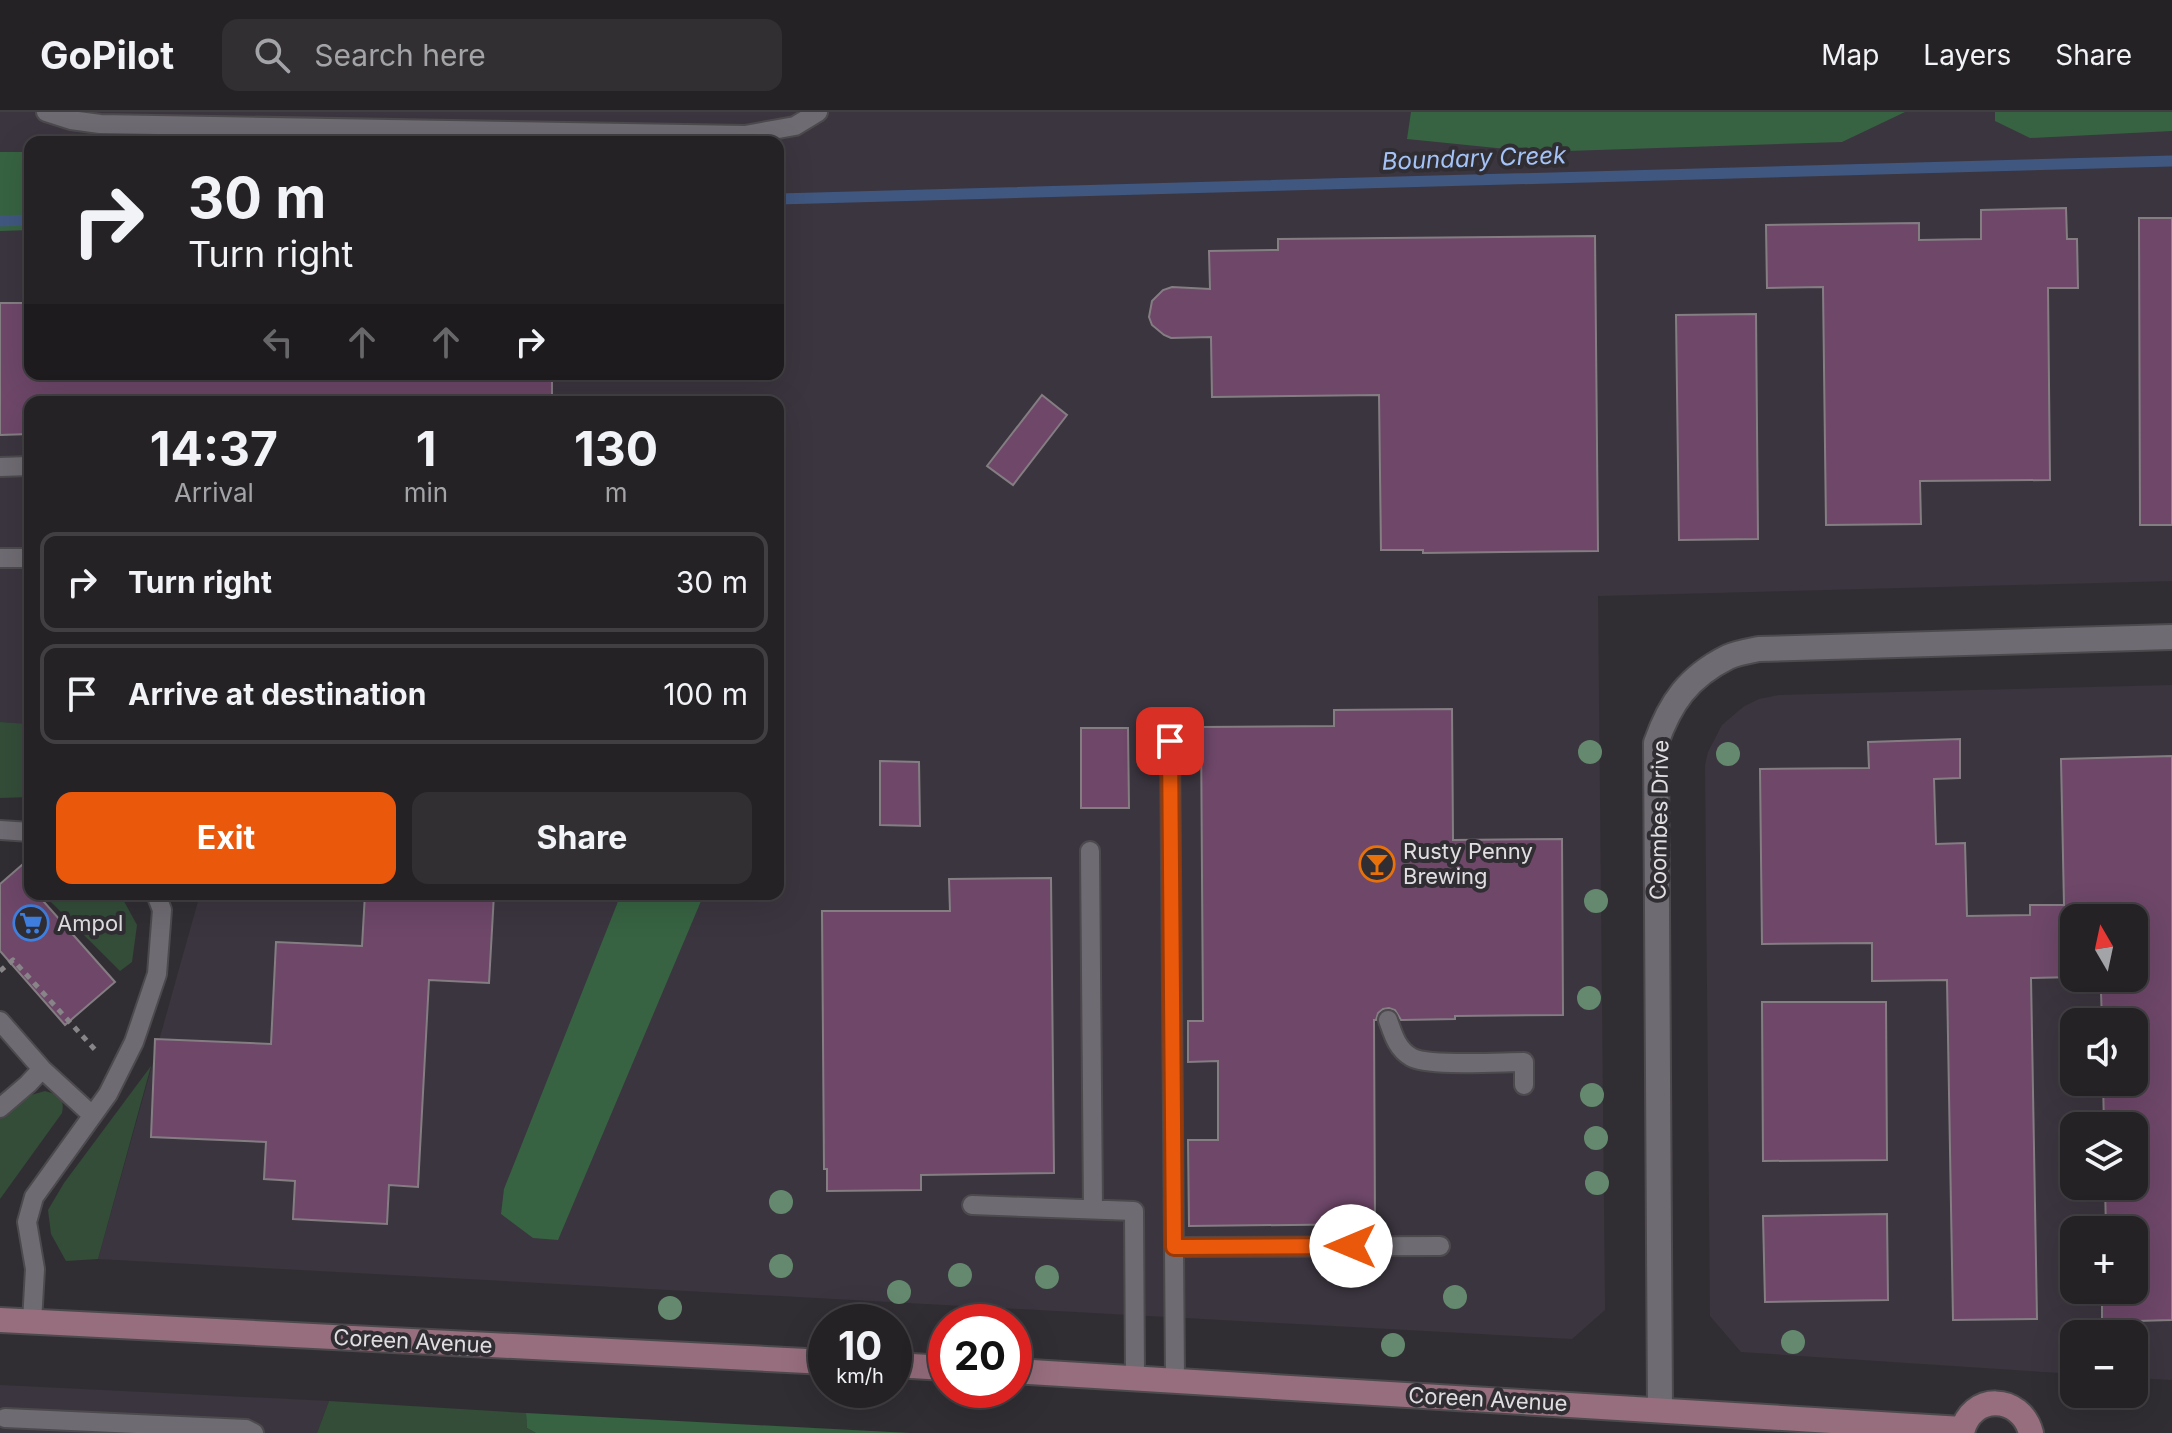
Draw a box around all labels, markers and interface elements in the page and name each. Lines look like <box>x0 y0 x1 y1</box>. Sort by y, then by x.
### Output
search box <box>222 19 782 91</box>
text: GoPilot <box>40 32 174 78</box>
icon: search <box>250 33 294 77</box>
text: Search here <box>314 37 486 73</box>
text: Map <box>1821 38 1879 72</box>
text: Layers <box>1923 38 2011 72</box>
text: Share <box>2055 38 2132 72</box>
water label: Boundary Creek <box>1381 140 1568 176</box>
text: 30 m <box>188 164 326 232</box>
icon: right <box>56 168 160 272</box>
text: Turn right <box>188 232 353 276</box>
icon: left <box>256 320 300 364</box>
icon: ahead <box>340 320 384 364</box>
icon: ahead <box>424 320 468 364</box>
icon: right <box>508 320 552 364</box>
text: 14:37 <box>150 419 278 478</box>
text: 1 <box>416 419 436 478</box>
text: 130 <box>574 419 658 478</box>
text: Arrival <box>174 477 254 508</box>
text: min <box>404 477 448 508</box>
text: m <box>605 477 627 508</box>
icon: right <box>60 560 104 604</box>
text: Turn right <box>128 564 272 600</box>
text: 30 m <box>676 564 748 600</box>
icon: arrive <box>60 672 104 716</box>
text: Arrive at destination <box>128 676 426 712</box>
text: 100 m <box>663 676 748 712</box>
pin <box>1136 707 1204 775</box>
icon: arrive <box>1148 719 1192 763</box>
street label: Coombes Drive <box>1645 740 1673 900</box>
button: Exit <box>56 792 396 884</box>
button: Share <box>412 792 752 884</box>
place label: Rusty Penny Brewing <box>1403 838 1533 889</box>
bar icon: Rusty Penny Brewing <box>1358 845 1396 883</box>
supermarket icon: Ampol <box>12 904 50 942</box>
north arrow <box>2060 904 2148 992</box>
map controls <box>2060 904 2148 1408</box>
place label: Ampol <box>57 910 123 936</box>
button: sound <box>2060 1008 2148 1096</box>
button: layers <box>2060 1112 2148 1200</box>
position arrow <box>1309 1204 1393 1288</box>
button: + <box>2060 1216 2148 1304</box>
speed limit sign: 20 <box>928 1304 1032 1408</box>
button: − <box>2060 1320 2148 1408</box>
text: 10 <box>838 1321 882 1370</box>
street label: Coreen Avenue <box>333 1324 493 1358</box>
text: km/h <box>836 1364 884 1388</box>
street label: Coreen Avenue <box>1408 1382 1568 1416</box>

